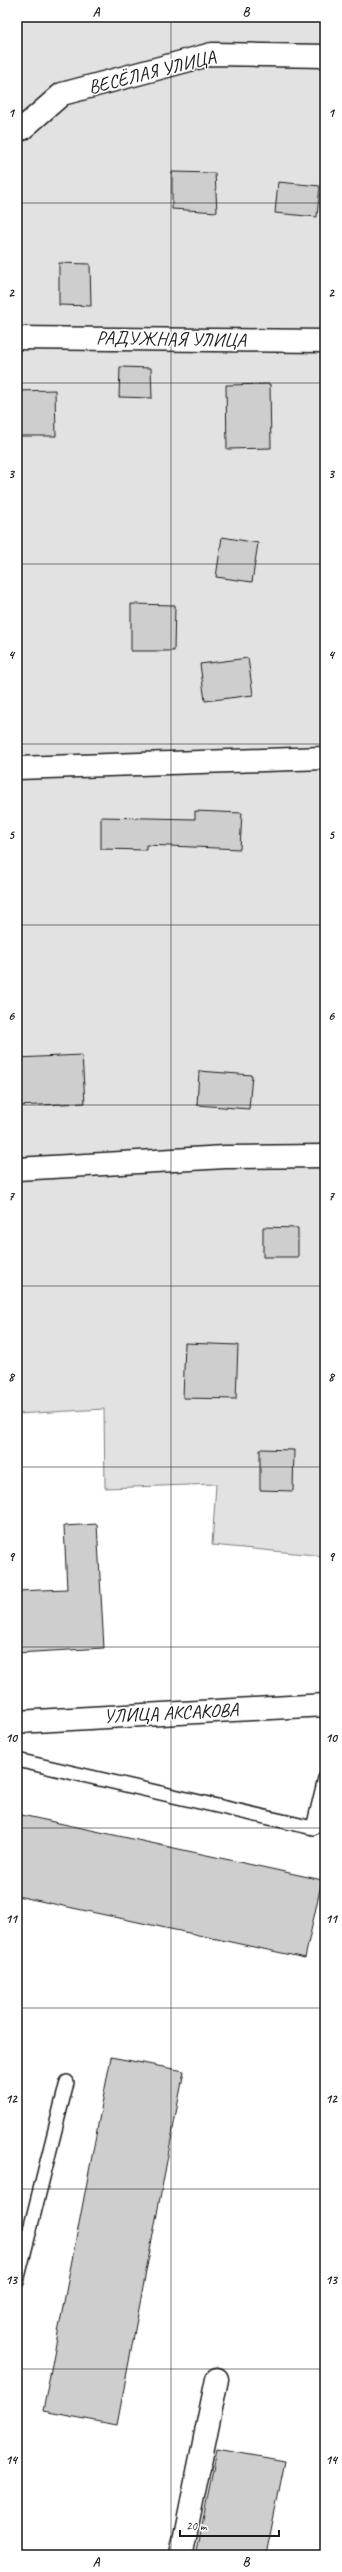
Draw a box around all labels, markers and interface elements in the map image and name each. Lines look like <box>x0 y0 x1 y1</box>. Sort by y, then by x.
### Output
text: A <box>93 4 101 20</box>
text: B <box>243 4 251 20</box>
street label: ВЕСЁЛАЯ УЛИЦА <box>86 45 218 99</box>
text: 1 <box>8 105 16 121</box>
text: 1 <box>328 105 336 121</box>
text: 2 <box>8 285 15 301</box>
text: 2 <box>328 285 335 301</box>
street label: РАДУЖНАЯ УЛИЦА <box>96 326 247 352</box>
text: 3 <box>8 466 15 482</box>
text: 3 <box>328 466 335 482</box>
text: 4 <box>8 647 16 663</box>
text: 4 <box>328 647 336 663</box>
text: 5 <box>8 827 15 843</box>
text: 5 <box>328 827 335 843</box>
text: 6 <box>8 1008 15 1024</box>
text: 6 <box>328 1008 335 1024</box>
text: 7 <box>8 1188 15 1204</box>
text: 7 <box>328 1188 335 1204</box>
text: 8 <box>8 1369 16 1385</box>
text: 8 <box>328 1369 336 1385</box>
text: 9 <box>8 1549 15 1565</box>
text: 9 <box>328 1549 335 1565</box>
street label: УЛИЦА АКСАКОВА <box>103 1697 240 1729</box>
text: 10 <box>5 1730 18 1746</box>
text: 10 <box>325 1730 338 1746</box>
text: 11 <box>5 1911 19 1927</box>
text: 11 <box>325 1911 339 1927</box>
text: 12 <box>5 2091 18 2107</box>
text: 12 <box>325 2091 338 2107</box>
text: 13 <box>5 2272 18 2288</box>
text: 13 <box>325 2272 338 2288</box>
text: 14 <box>5 2452 19 2468</box>
text: 14 <box>325 2452 339 2468</box>
scale bar <box>180 2512 279 2538</box>
text: 20 m <box>186 2518 208 2534</box>
text: A <box>93 2554 101 2570</box>
text: B <box>243 2554 251 2570</box>

